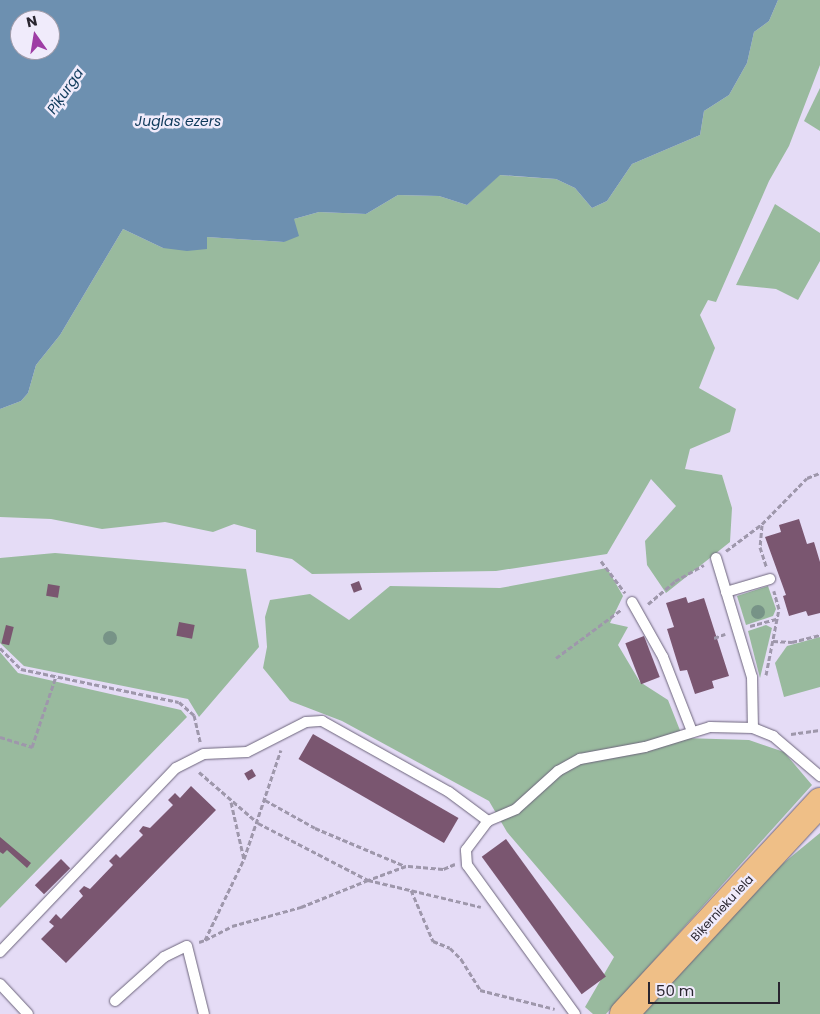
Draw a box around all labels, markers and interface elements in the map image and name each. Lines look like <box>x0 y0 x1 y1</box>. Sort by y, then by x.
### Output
north arrow <box>10 10 60 60</box>
text: N <box>24 10 39 32</box>
water label: Piķurga <box>43 65 87 117</box>
water label: Juglas ezers <box>135 113 221 129</box>
street label: Biķernieku iela <box>688 872 756 944</box>
scale bar <box>650 972 782 1004</box>
text: 50 m <box>656 980 694 1001</box>

